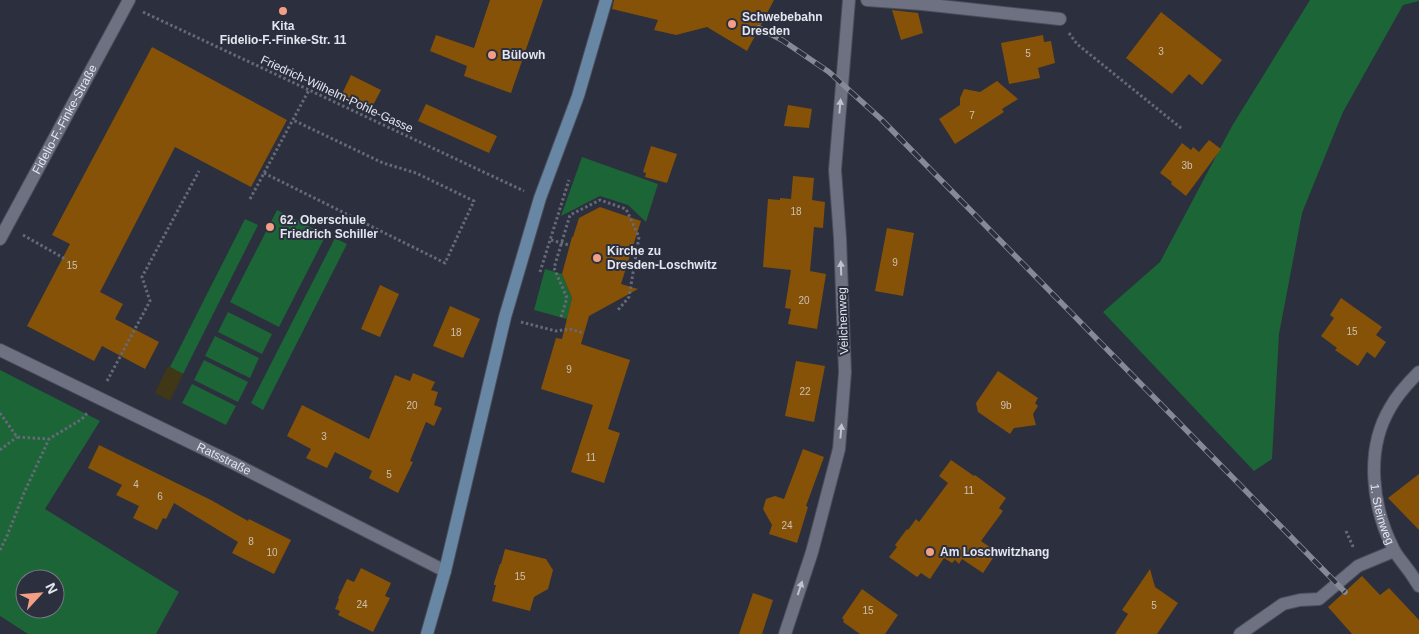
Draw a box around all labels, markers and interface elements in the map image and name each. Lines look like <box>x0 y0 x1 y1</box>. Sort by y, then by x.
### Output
marker: Kita Fidelio-F.-Finke-Str. 11 <box>277 5 289 17</box>
place label: Schwebebahn Dresden <box>742 10 823 38</box>
marker: Schwebebahn Dresden <box>726 18 738 30</box>
place label: Kita Fidelio-F.-Finke-Str. 11 <box>220 19 347 47</box>
house number: 3 <box>1158 46 1164 57</box>
place label: Bülowh <box>502 48 545 62</box>
house number: 5 <box>1025 48 1031 59</box>
marker: Bülowh <box>486 49 498 61</box>
street label: Friedrich-Wilhelm-Pohle-Gasse <box>258 52 416 136</box>
street label: Fidelio-F.-Finke-Straße <box>29 62 100 176</box>
one-way arrow <box>836 98 844 114</box>
house number: 7 <box>969 110 975 121</box>
house number: 3b <box>1181 160 1193 171</box>
house number: 18 <box>790 206 802 217</box>
place label: 62. Oberschule Friedrich Schiller <box>280 213 378 241</box>
marker: 62. Oberschule Friedrich Schiller <box>264 221 276 233</box>
place label: Kirche zu Dresden-Loschwitz <box>607 244 717 272</box>
marker: Kirche zu Dresden-Loschwitz <box>591 252 603 264</box>
house number: 9 <box>892 257 898 268</box>
house number: 15 <box>66 260 78 271</box>
one-way arrow <box>837 260 845 276</box>
street label: Veilchenweg <box>835 287 851 355</box>
house number: 20 <box>798 295 810 306</box>
house number: 15 <box>1346 326 1358 337</box>
house number: 18 <box>450 327 462 338</box>
house number: 9 <box>566 364 572 375</box>
house number: 22 <box>799 386 811 397</box>
house number: 20 <box>406 400 418 411</box>
house number: 9b <box>1000 400 1012 411</box>
one-way arrow <box>837 422 845 438</box>
house number: 3 <box>321 431 327 442</box>
street label: Ratsstraße <box>195 440 254 478</box>
house number: 11 <box>586 452 597 463</box>
house number: 5 <box>386 469 392 480</box>
house number: 4 <box>133 479 139 490</box>
street label: 1. Steinweg <box>1368 483 1397 547</box>
house number: 11 <box>964 485 975 496</box>
house number: 6 <box>157 491 163 502</box>
house number: 24 <box>781 520 793 531</box>
house number: 8 <box>248 536 254 547</box>
place label: Am Loschwitzhang <box>940 545 1049 559</box>
marker: Am Loschwitzhang <box>924 546 936 558</box>
house number: 10 <box>266 547 278 558</box>
north arrow <box>15 569 65 619</box>
house number: 15 <box>514 571 526 582</box>
text: N <box>42 580 61 596</box>
one-way arrow <box>797 580 804 595</box>
house number: 24 <box>356 599 368 610</box>
house number: 5 <box>1151 600 1157 611</box>
house number: 15 <box>862 605 874 616</box>

